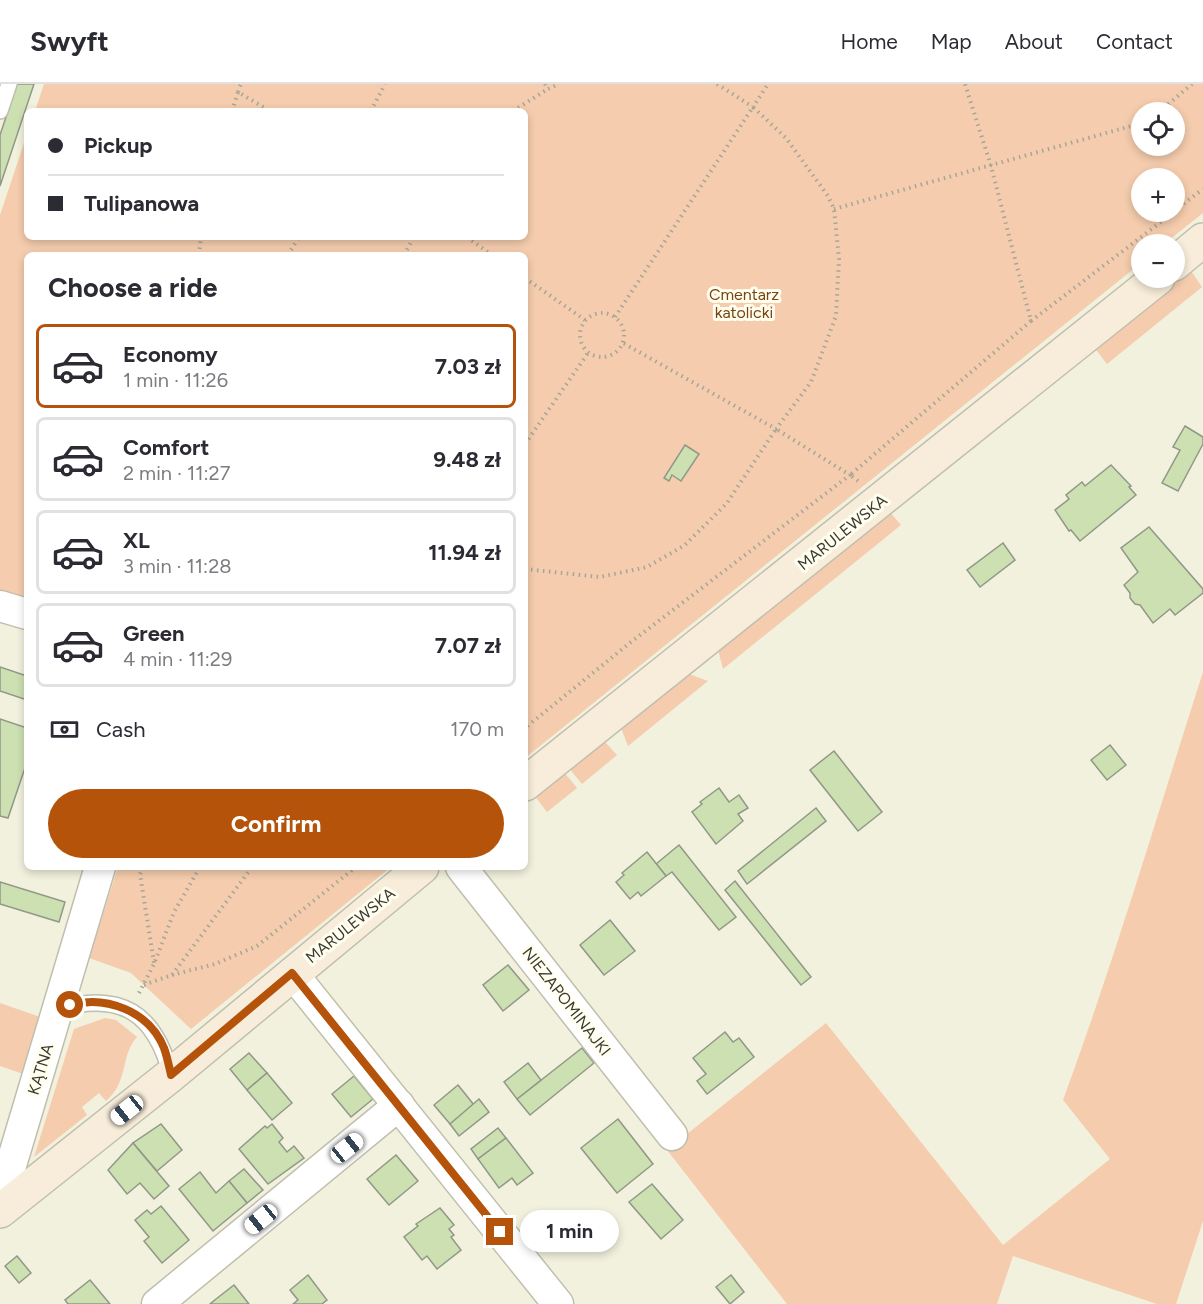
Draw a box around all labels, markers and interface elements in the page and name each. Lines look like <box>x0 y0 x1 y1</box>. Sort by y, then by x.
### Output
text: Swyft <box>30 24 109 58</box>
text: Home <box>841 29 898 54</box>
text: Map <box>931 29 972 54</box>
text: About <box>1005 29 1063 54</box>
text: Contact <box>1096 29 1173 54</box>
map controls <box>1131 102 1185 288</box>
button: locate <box>1131 102 1185 156</box>
text: Pickup <box>84 132 153 159</box>
button: + <box>1131 168 1185 222</box>
text: Tulipanowa <box>84 190 199 217</box>
button: − <box>1131 234 1185 288</box>
text: Choose a ride <box>48 271 217 304</box>
park label: Cmentarz katolicki <box>709 285 779 322</box>
icon: car <box>51 339 105 393</box>
text: Economy <box>123 341 218 368</box>
text: 7.03 zł <box>435 353 501 380</box>
text: 1 min · 11:26 <box>123 368 228 392</box>
icon: car <box>51 432 105 486</box>
text: Comfort <box>123 434 209 461</box>
text: 9.48 zł <box>433 446 501 473</box>
text: 2 min · 11:27 <box>123 461 230 485</box>
street label: MARULEWSKA <box>794 491 891 574</box>
icon: car <box>51 525 105 579</box>
text: XL <box>123 527 150 554</box>
text: 11.94 zł <box>428 539 501 566</box>
text: 3 min · 11:28 <box>123 554 232 578</box>
icon: car <box>51 618 105 672</box>
text: Green <box>123 620 185 647</box>
text: 7.07 zł <box>435 632 501 659</box>
text: 4 min · 11:29 <box>123 647 232 671</box>
icon: cash <box>48 713 81 746</box>
text: Cash <box>96 716 146 743</box>
text: 170 m <box>450 717 504 741</box>
button: Confirm <box>48 789 504 858</box>
street label: MARULEWSKA <box>302 884 399 967</box>
street label: NIEZAPOMINAJKI <box>518 943 615 1059</box>
route start <box>56 991 83 1018</box>
street label: KĄTNA <box>24 1041 57 1097</box>
car <box>107 1092 147 1128</box>
car <box>327 1130 367 1166</box>
car <box>241 1201 281 1237</box>
callout: 1 min <box>521 1211 620 1253</box>
route end <box>486 1218 513 1245</box>
text: 1 min <box>546 1219 593 1243</box>

